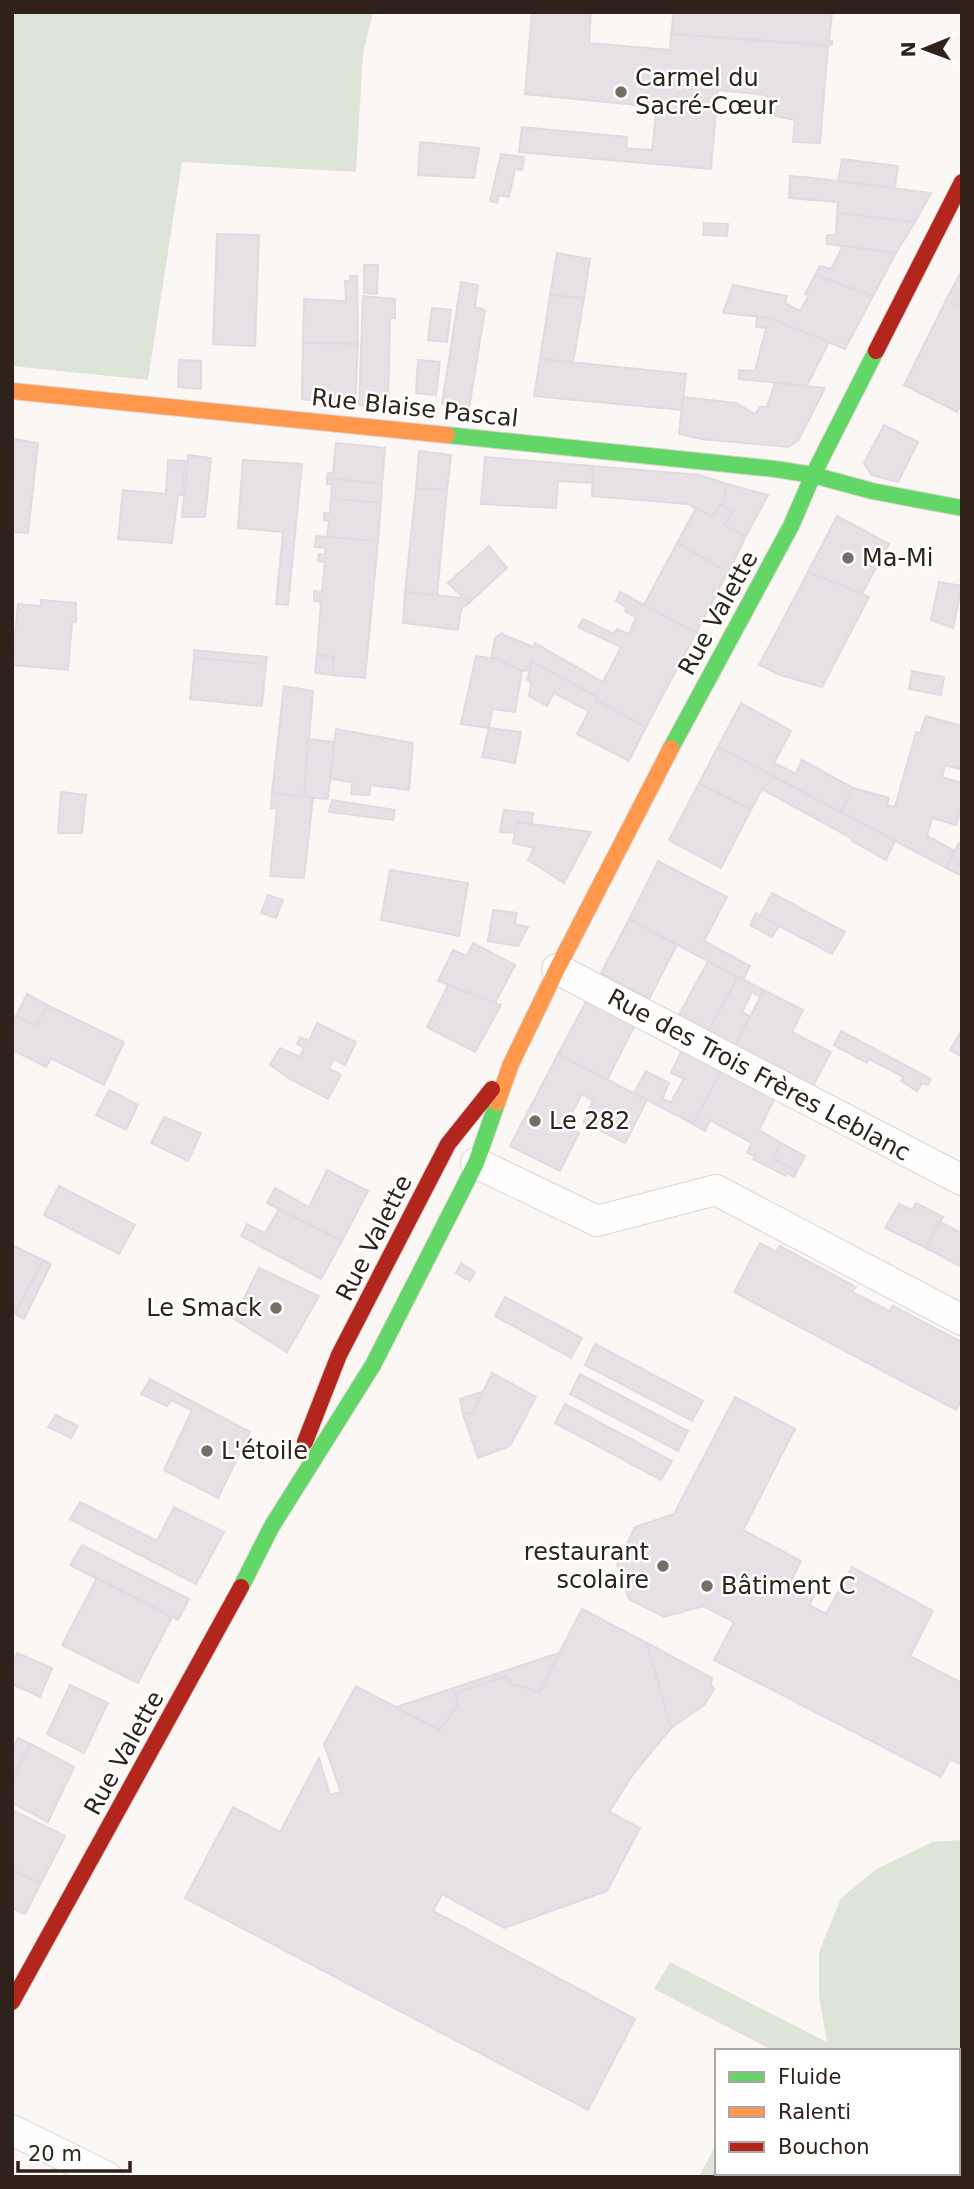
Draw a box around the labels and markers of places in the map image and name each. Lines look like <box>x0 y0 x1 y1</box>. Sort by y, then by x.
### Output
place label: Carmel du Sacré-Cœur <box>635 64 777 120</box>
marker: Carmel du Sacré-Cœur <box>613 84 629 100</box>
place label: Ma-Mi <box>862 544 933 572</box>
marker: Ma-Mi <box>840 550 856 566</box>
place label: Le 282 <box>549 1107 630 1135</box>
marker: Le 282 <box>527 1113 543 1129</box>
place label: Le Smack <box>146 1294 262 1322</box>
marker: Le Smack <box>268 1300 284 1316</box>
place label: L'étoile <box>221 1437 308 1465</box>
marker: L'étoile <box>199 1443 215 1459</box>
place label: restaurant scolaire <box>524 1538 649 1594</box>
marker: restaurant scolaire <box>655 1558 671 1574</box>
place label: Bâtiment C <box>721 1572 855 1600</box>
marker: Bâtiment C <box>699 1578 715 1594</box>

